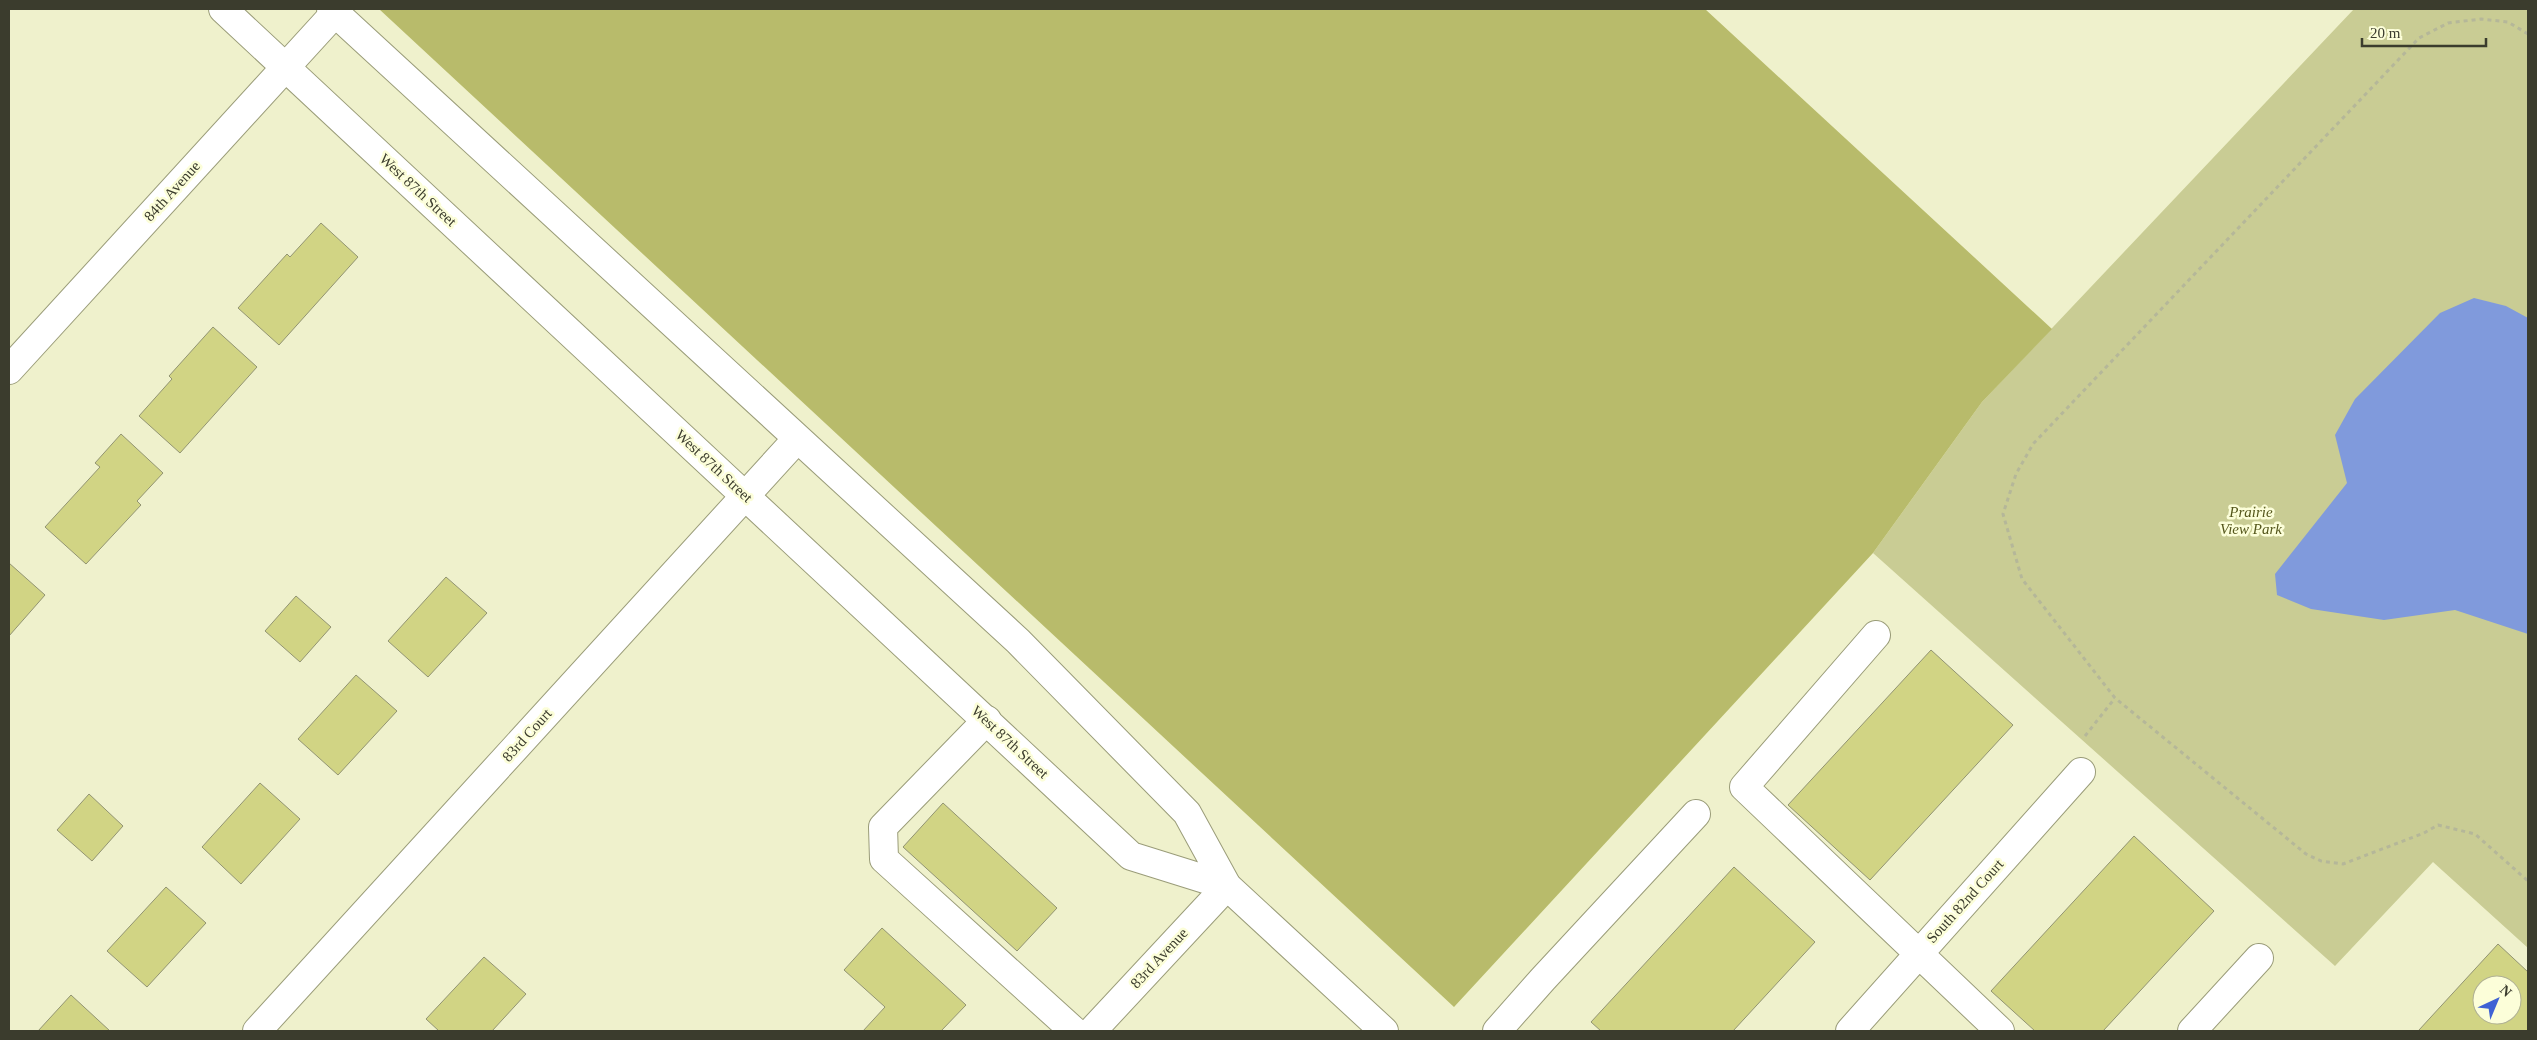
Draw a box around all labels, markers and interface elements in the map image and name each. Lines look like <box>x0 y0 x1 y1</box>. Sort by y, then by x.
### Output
scale bar <box>2362 15 2486 47</box>
text: 20 m <box>2370 25 2401 41</box>
street label: West 87th Street <box>376 150 460 230</box>
street label: 84th Avenue <box>141 157 203 224</box>
street label: West 87th Street <box>672 426 756 506</box>
park label: Prairie View Park <box>2220 504 2282 537</box>
street label: West 87th Street <box>968 702 1052 782</box>
street label: 83rd Court <box>499 705 555 765</box>
street label: South 82nd Court <box>1923 855 2007 946</box>
street label: 83rd Avenue <box>1127 925 1191 991</box>
north arrow <box>2472 975 2522 1025</box>
text: N <box>2497 982 2515 1000</box>

